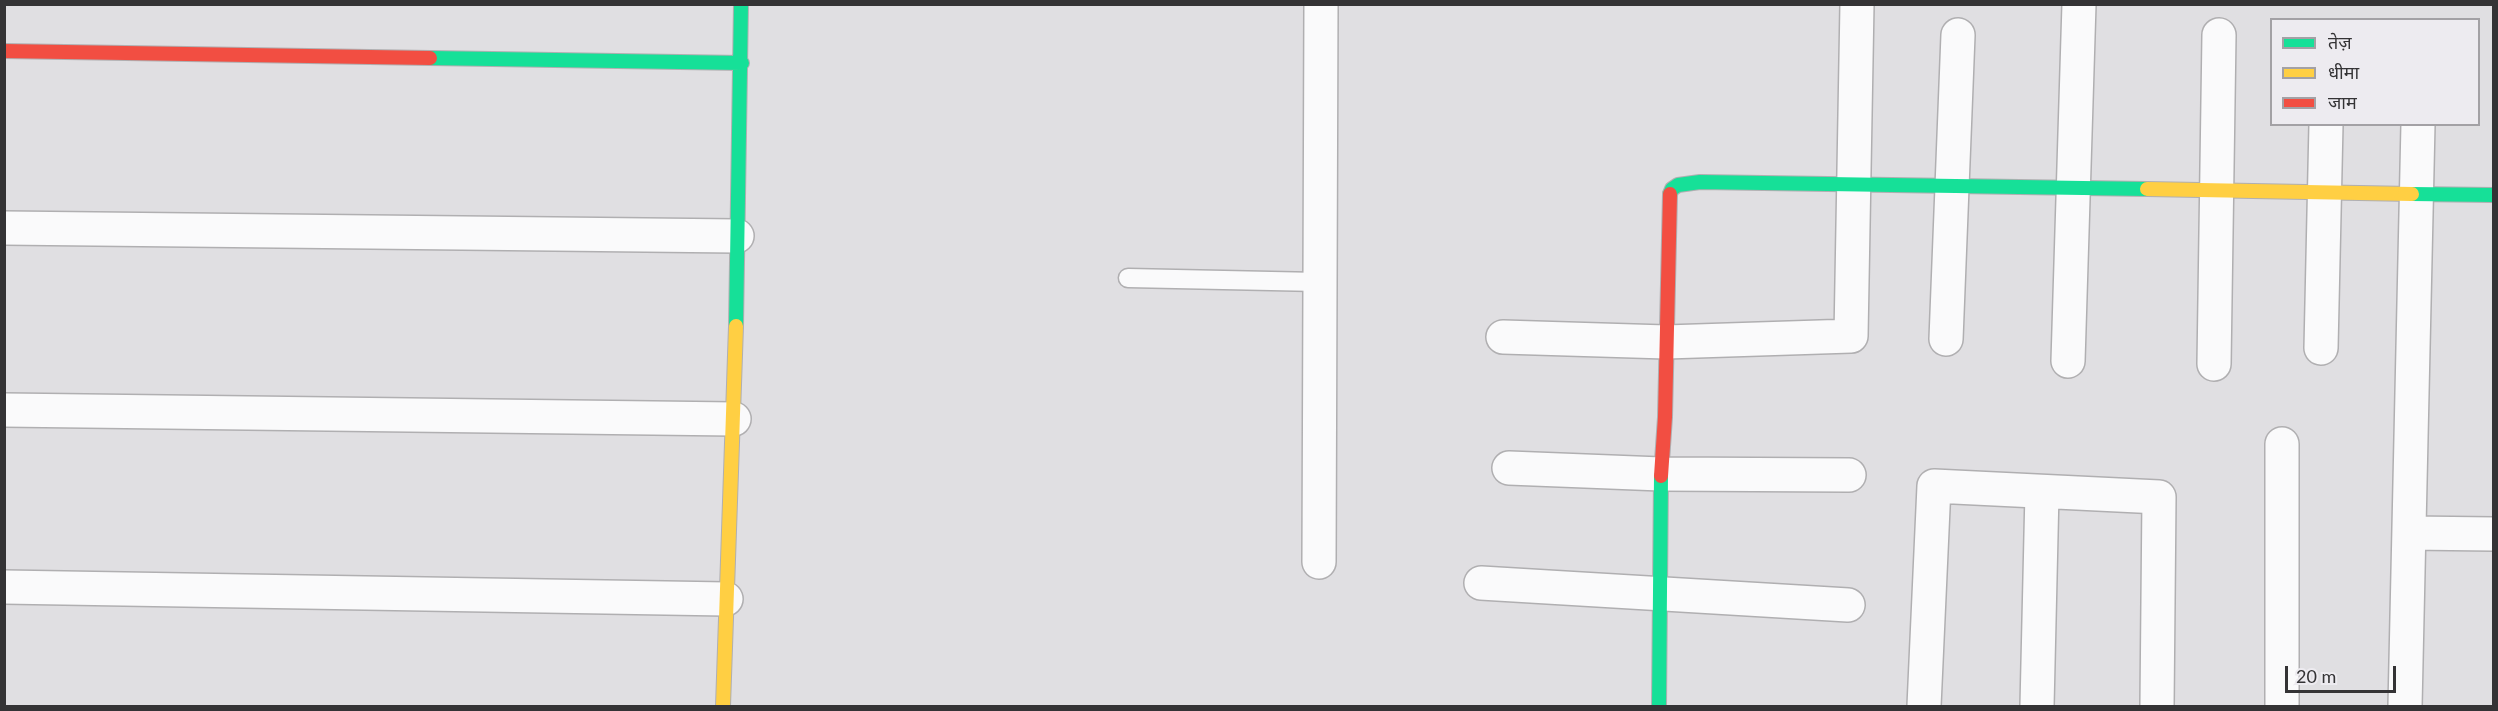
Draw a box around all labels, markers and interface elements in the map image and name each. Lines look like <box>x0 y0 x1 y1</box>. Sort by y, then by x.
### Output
legend <box>2270 18 2480 126</box>
text: तेज़ <box>2328 31 2352 53</box>
text: धीमा <box>2328 61 2359 83</box>
text: जाम <box>2328 91 2357 113</box>
scale bar <box>2288 654 2399 692</box>
text: 20 m <box>2296 665 2336 687</box>

